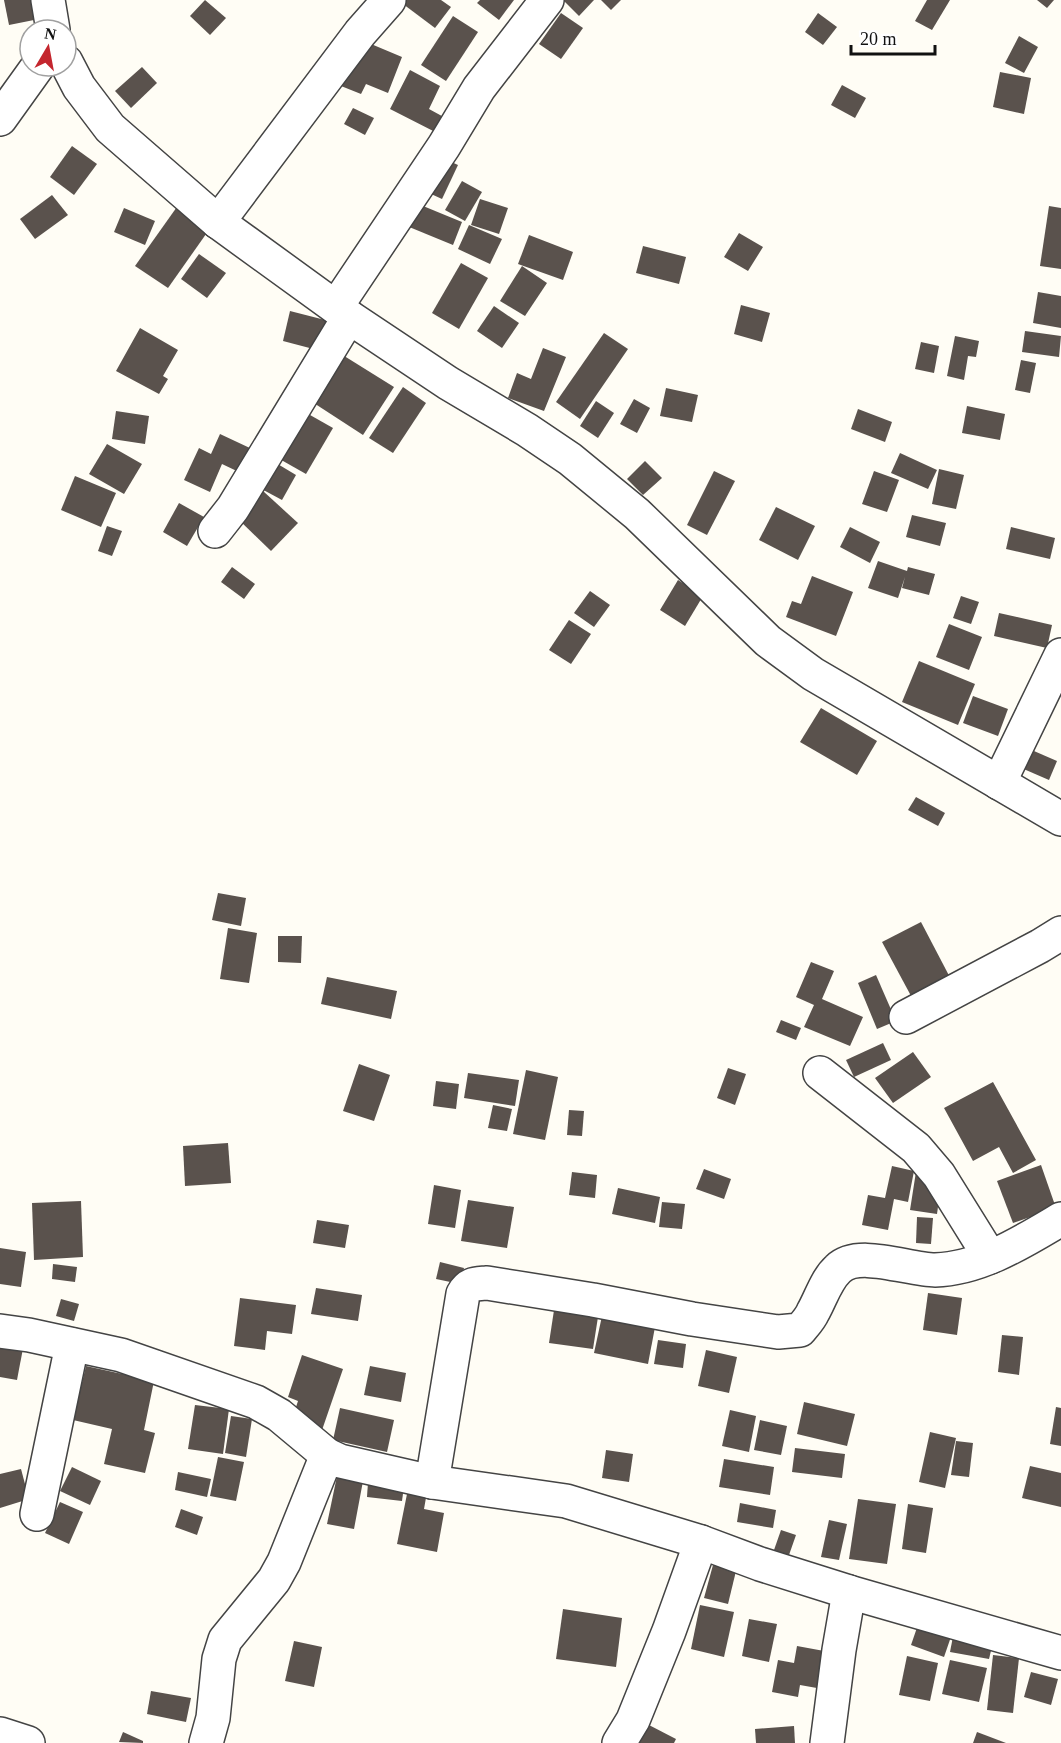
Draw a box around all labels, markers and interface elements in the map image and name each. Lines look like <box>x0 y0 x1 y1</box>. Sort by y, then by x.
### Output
north arrow <box>18 18 78 78</box>
scale bar <box>851 18 935 56</box>
text: N <box>43 24 58 43</box>
text: 20 m <box>860 29 897 49</box>

